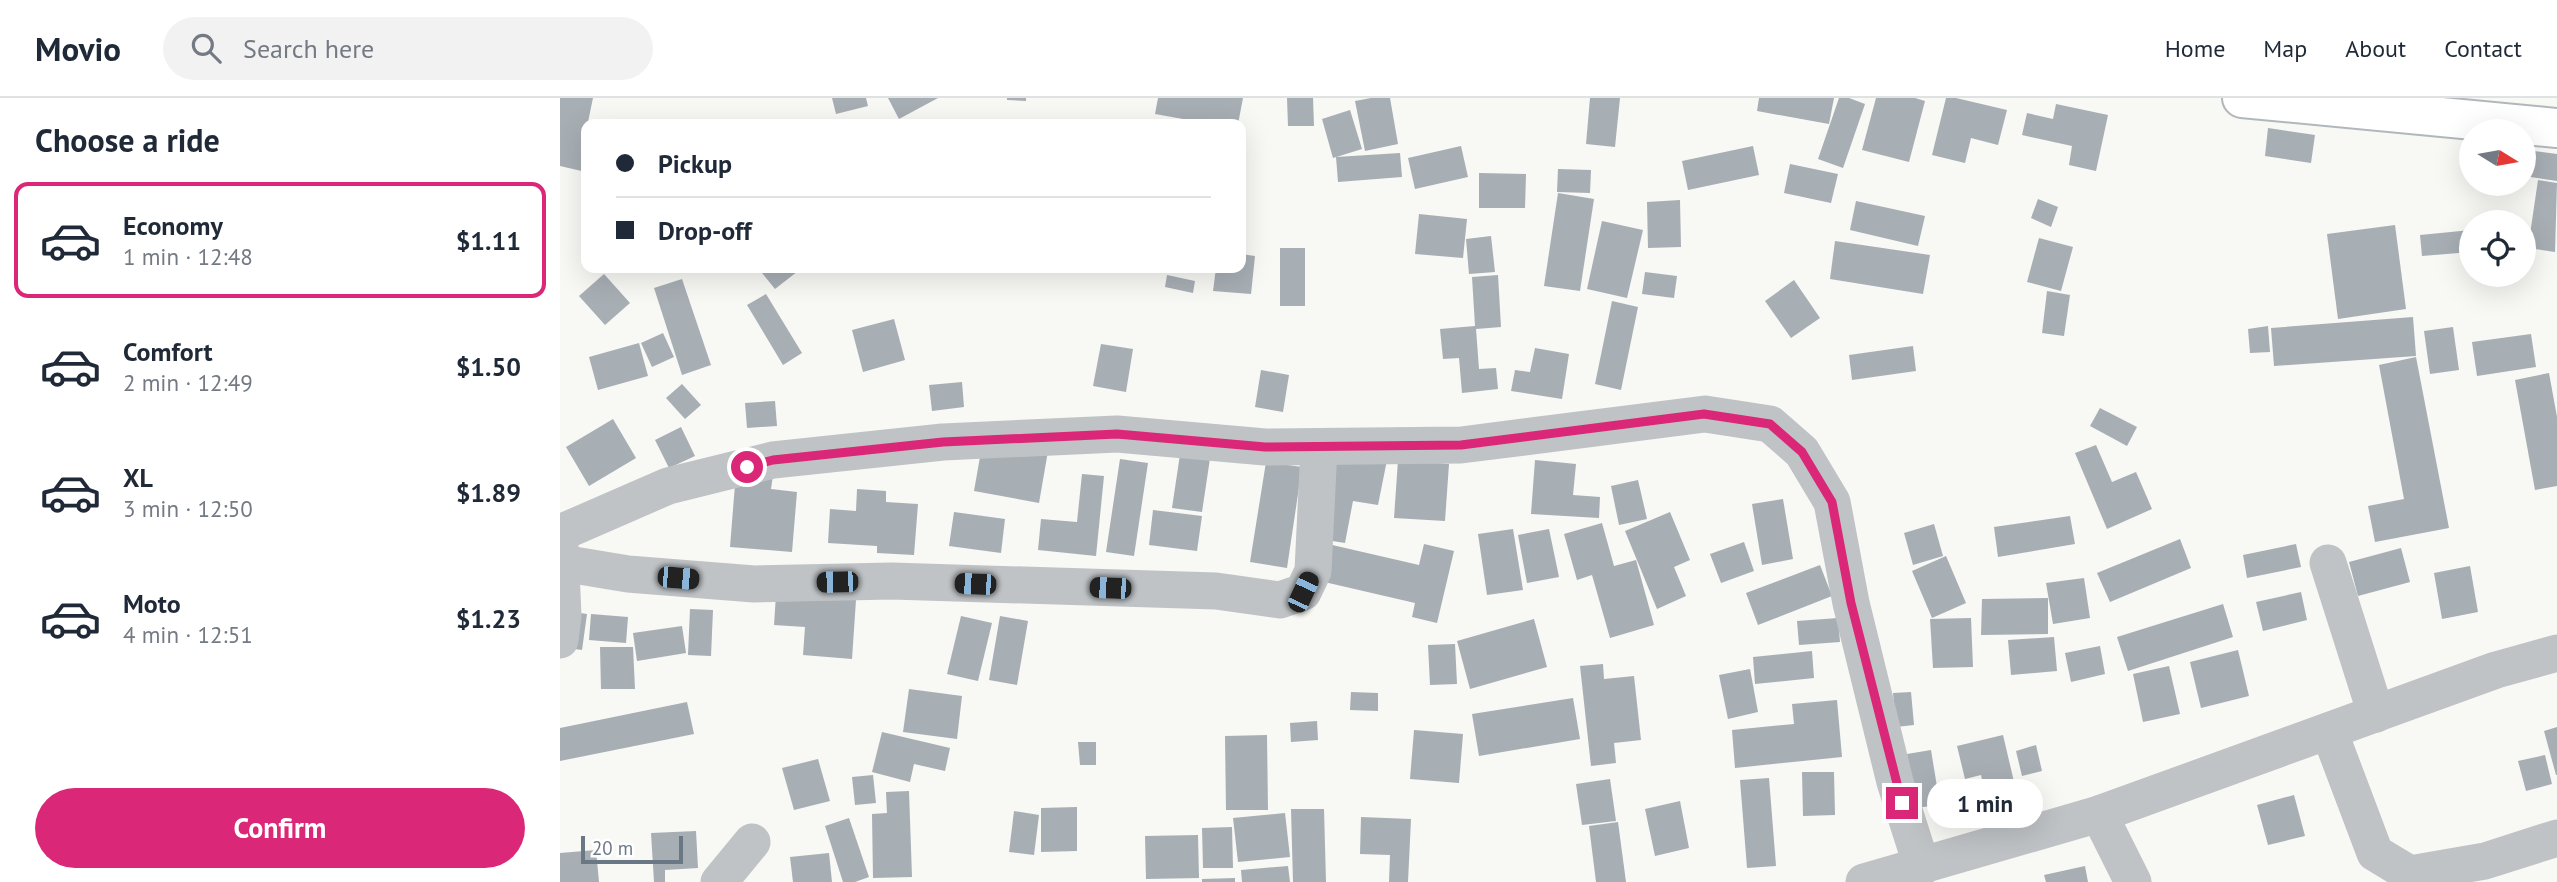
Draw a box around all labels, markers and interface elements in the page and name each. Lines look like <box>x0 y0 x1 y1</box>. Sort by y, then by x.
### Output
search box <box>163 17 653 80</box>
text: Movio <box>35 27 121 70</box>
icon: search <box>187 29 225 67</box>
text: Search here <box>243 32 374 65</box>
text: Home <box>2165 33 2225 64</box>
text: Map <box>2263 33 2307 64</box>
text: About <box>2345 33 2406 64</box>
text: Contact <box>2444 33 2522 64</box>
text: Choose a ride <box>35 119 220 161</box>
north arrow <box>2459 119 2536 196</box>
map controls <box>2459 119 2536 287</box>
text: Pickup <box>658 147 732 180</box>
icon: car <box>39 209 102 272</box>
text: Economy <box>123 209 223 242</box>
button: locate <box>2459 210 2536 287</box>
text: Drop-off <box>658 214 752 247</box>
text: $1.11 <box>456 224 521 257</box>
text: 1 min · 12:48 <box>123 242 253 271</box>
icon: car <box>39 335 102 398</box>
text: Comfort <box>123 335 213 368</box>
text: $1.50 <box>456 350 521 383</box>
text: 2 min · 12:49 <box>123 368 253 397</box>
route start <box>731 451 763 483</box>
icon: car <box>39 461 102 524</box>
text: XL <box>123 461 153 494</box>
text: $1.89 <box>456 476 521 509</box>
text: 3 min · 12:50 <box>123 494 253 523</box>
car <box>657 566 700 590</box>
car <box>1285 569 1322 615</box>
car <box>816 571 859 593</box>
car <box>954 573 997 595</box>
car <box>1089 577 1132 599</box>
icon: car <box>39 587 102 650</box>
text: Moto <box>123 587 181 620</box>
text: $1.23 <box>456 602 521 635</box>
text: 4 min · 12:51 <box>123 620 253 649</box>
callout: 1 min <box>1926 778 2042 828</box>
route end <box>1886 787 1918 819</box>
button: Confirm <box>35 788 525 868</box>
text: 1 min <box>1957 789 2013 818</box>
scale bar <box>581 833 682 865</box>
text: 20 m <box>592 836 633 860</box>

